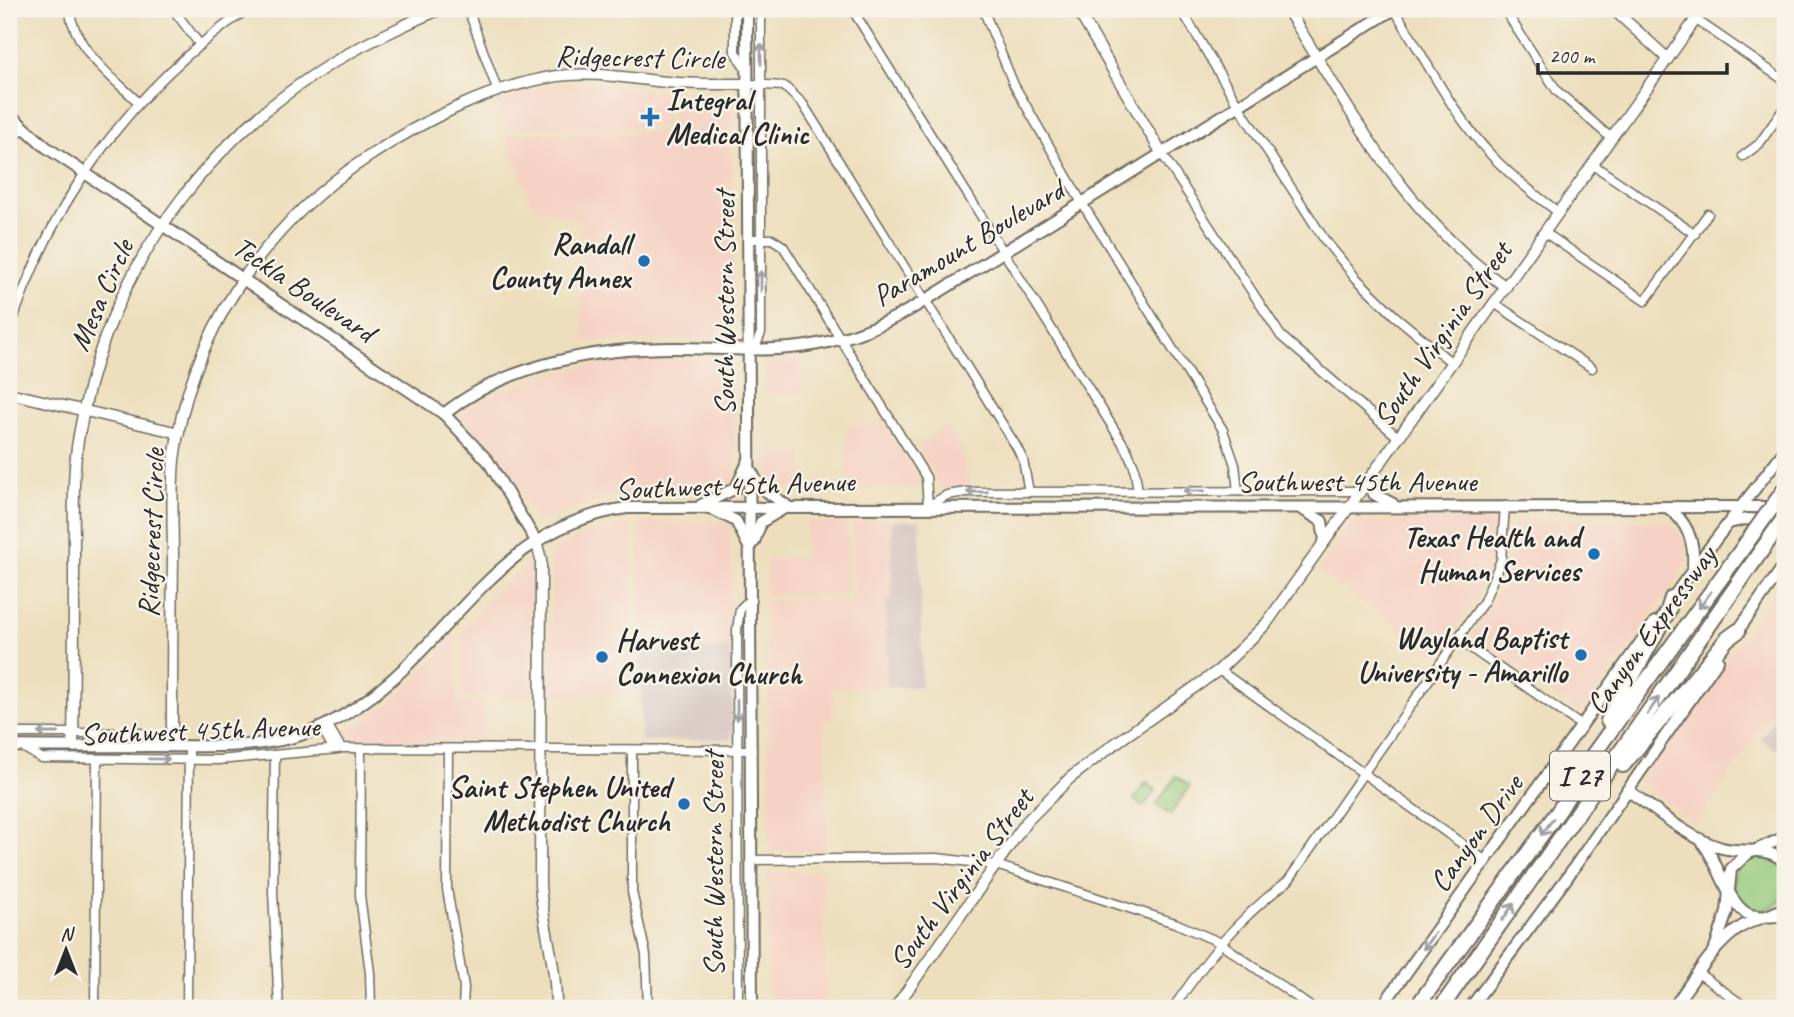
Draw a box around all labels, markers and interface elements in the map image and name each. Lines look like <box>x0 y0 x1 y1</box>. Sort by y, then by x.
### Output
scale bar <box>1538 32 1728 76</box>
street label: Ridgecrest Circle <box>555 37 727 78</box>
one-way arrow <box>754 42 768 65</box>
text: 200 m <box>1549 43 1596 69</box>
place label: Integral Medical Clinic <box>666 81 810 153</box>
marker: Integral Medical Clinic <box>640 107 660 127</box>
street label: Paramount Boulevard <box>866 169 1074 315</box>
street label: South Western Street <box>705 186 743 415</box>
place label: Randall County Annex <box>490 225 636 297</box>
street label: Teckla Boulevard <box>225 227 386 353</box>
street label: Mesa Circle <box>60 231 143 357</box>
street label: South Virginia Street <box>1364 231 1522 434</box>
marker: Randall County Annex <box>636 253 652 269</box>
one-way arrow <box>754 270 768 293</box>
street label: Ridgecrest Circle <box>129 446 173 618</box>
street label: Southwest 45th Avenue <box>615 462 857 508</box>
street label: Southwest 45th Avenue <box>1237 462 1479 500</box>
one-way arrow <box>1183 484 1206 498</box>
one-way arrow <box>966 485 989 499</box>
place label: Texas Health and Human Services <box>1403 518 1585 590</box>
street label: Canyon Expressway <box>1577 536 1726 722</box>
marker: Texas Health and Human Services <box>1586 546 1602 562</box>
one-way arrow <box>1698 591 1713 609</box>
place label: Wayland Baptist University - Amarillo <box>1357 619 1570 691</box>
place label: Harvest Connexion Church <box>616 621 803 693</box>
marker: Wayland Baptist University - Amarillo <box>1573 647 1589 663</box>
marker: Harvest Connexion Church <box>594 649 610 665</box>
one-way arrow <box>1646 697 1660 717</box>
one-way arrow <box>730 698 744 721</box>
street label: Southwest 45th Avenue <box>80 707 322 753</box>
one-way arrow <box>37 727 60 740</box>
street label: South Western Street <box>694 747 732 976</box>
road number: I 27 <box>1550 752 1610 800</box>
one-way arrow <box>148 753 171 766</box>
street label: Canyon Drive <box>1421 765 1533 899</box>
place label: Saint Stephen United Methodist Church <box>448 768 675 840</box>
street label: South Virginia Street <box>880 778 1044 977</box>
marker: Saint Stephen United Methodist Church <box>676 796 692 812</box>
one-way arrow <box>1539 817 1554 835</box>
one-way arrow <box>1501 903 1515 922</box>
north arrow <box>32 916 102 986</box>
text: N <box>60 922 75 946</box>
one-way arrow <box>1422 931 1436 950</box>

